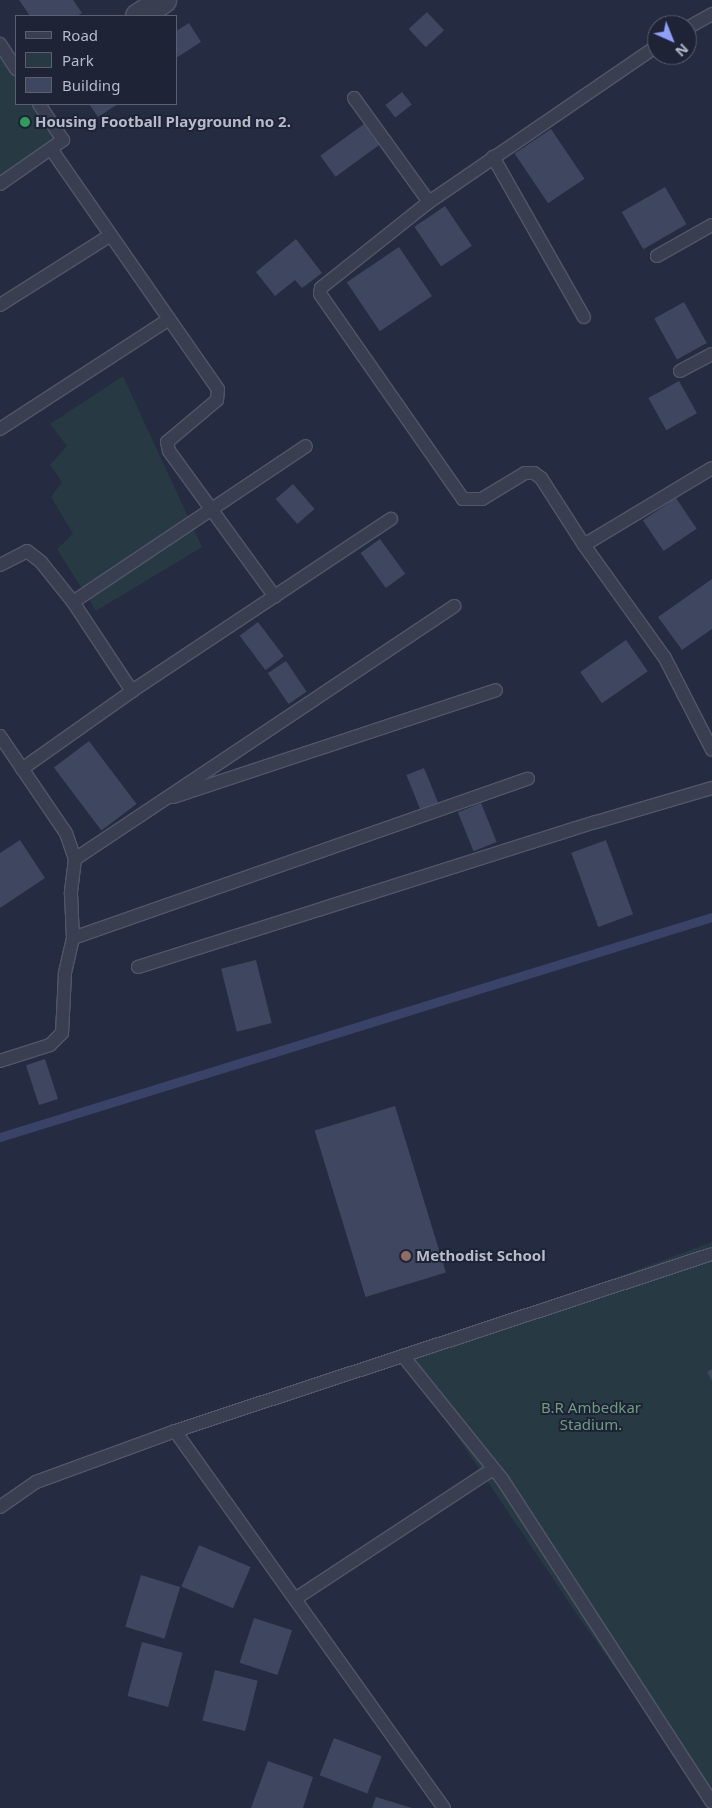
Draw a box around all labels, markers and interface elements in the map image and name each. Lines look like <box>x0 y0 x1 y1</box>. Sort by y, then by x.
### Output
legend <box>15 15 178 105</box>
north arrow <box>647 15 697 65</box>
text: Road <box>62 25 98 45</box>
text: N <box>671 40 693 61</box>
text: Park <box>62 50 94 70</box>
text: Building <box>62 75 120 95</box>
place label: Housing Football Playground no 2. <box>35 113 291 131</box>
marker: Housing Football Playground no 2. <box>19 116 31 128</box>
place label: Methodist School <box>416 1247 546 1265</box>
marker: Methodist School <box>400 1250 412 1262</box>
park label: B.R Ambedkar Stadium. <box>541 1398 641 1433</box>

